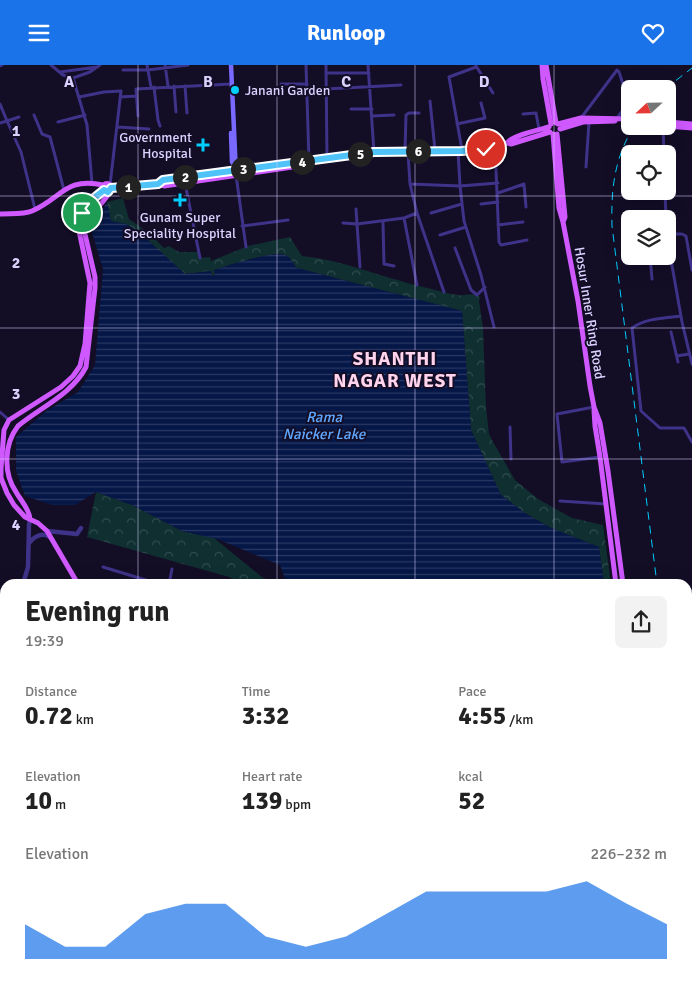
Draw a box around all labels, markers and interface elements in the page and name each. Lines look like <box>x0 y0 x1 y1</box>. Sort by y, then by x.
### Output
icon: menu <box>25 19 53 47</box>
text: Runloop <box>307 19 385 46</box>
icon: heart <box>639 19 667 47</box>
text: A <box>64 72 75 92</box>
text: B <box>203 72 213 92</box>
text: C <box>341 72 351 92</box>
text: D <box>479 72 490 92</box>
north arrow <box>621 80 676 135</box>
map controls <box>621 80 676 265</box>
place label: Janani Garden <box>245 82 330 99</box>
marker: Janani Garden <box>229 84 241 96</box>
text: 1 <box>12 121 21 141</box>
pin <box>465 128 507 170</box>
place label: Government Hospital <box>119 129 192 162</box>
icon: check <box>472 135 500 163</box>
marker: Government Hospital <box>196 138 210 152</box>
pin: 6 <box>406 139 430 163</box>
pin: 5 <box>348 141 372 167</box>
text: 6 <box>415 143 422 160</box>
button: locate <box>621 145 676 200</box>
text: 5 <box>357 146 364 163</box>
pin: 4 <box>290 149 314 175</box>
text: 4 <box>299 154 306 171</box>
pin: 3 <box>230 157 256 181</box>
text: 3 <box>240 161 247 178</box>
pin: 2 <box>172 165 198 189</box>
text: 2 <box>182 169 189 186</box>
pin: 1 <box>116 175 140 199</box>
text: 1 <box>125 179 132 196</box>
pin <box>61 192 103 234</box>
marker: Gunam Super Speciality Hospital <box>173 193 187 207</box>
icon: arrive <box>68 199 96 227</box>
place label: Gunam Super Speciality Hospital <box>124 209 236 242</box>
button: layers <box>621 210 676 265</box>
street label: Hosur Inner Ring Road <box>571 246 608 380</box>
text: 2 <box>12 253 20 273</box>
district label: SHANTHI NAGAR WEST <box>333 347 457 393</box>
text: 3 <box>12 384 20 404</box>
water label: Rama Naicker Lake <box>283 408 367 443</box>
text: 4 <box>12 515 21 535</box>
text: Evening run <box>25 595 170 629</box>
button: share <box>615 596 667 648</box>
text: 19:39 <box>25 631 64 651</box>
text: Distance <box>25 683 77 700</box>
text: Time <box>242 683 271 700</box>
text: Pace <box>458 683 487 700</box>
text: 0.72 <box>25 700 73 731</box>
text: 3:32 <box>242 700 290 731</box>
text: 4:55 <box>458 700 506 731</box>
text: km <box>73 711 94 728</box>
text: /km <box>506 711 533 728</box>
text: Elevation <box>25 768 81 785</box>
text: Heart rate <box>242 768 302 785</box>
text: kcal <box>458 768 483 785</box>
text: 10 <box>25 785 52 816</box>
text: 139 <box>242 785 282 816</box>
text: 52 <box>458 785 485 816</box>
text: m <box>52 796 66 813</box>
text: bpm <box>282 796 311 813</box>
text: Elevation <box>25 844 89 864</box>
text: 226–232 m <box>590 844 667 864</box>

